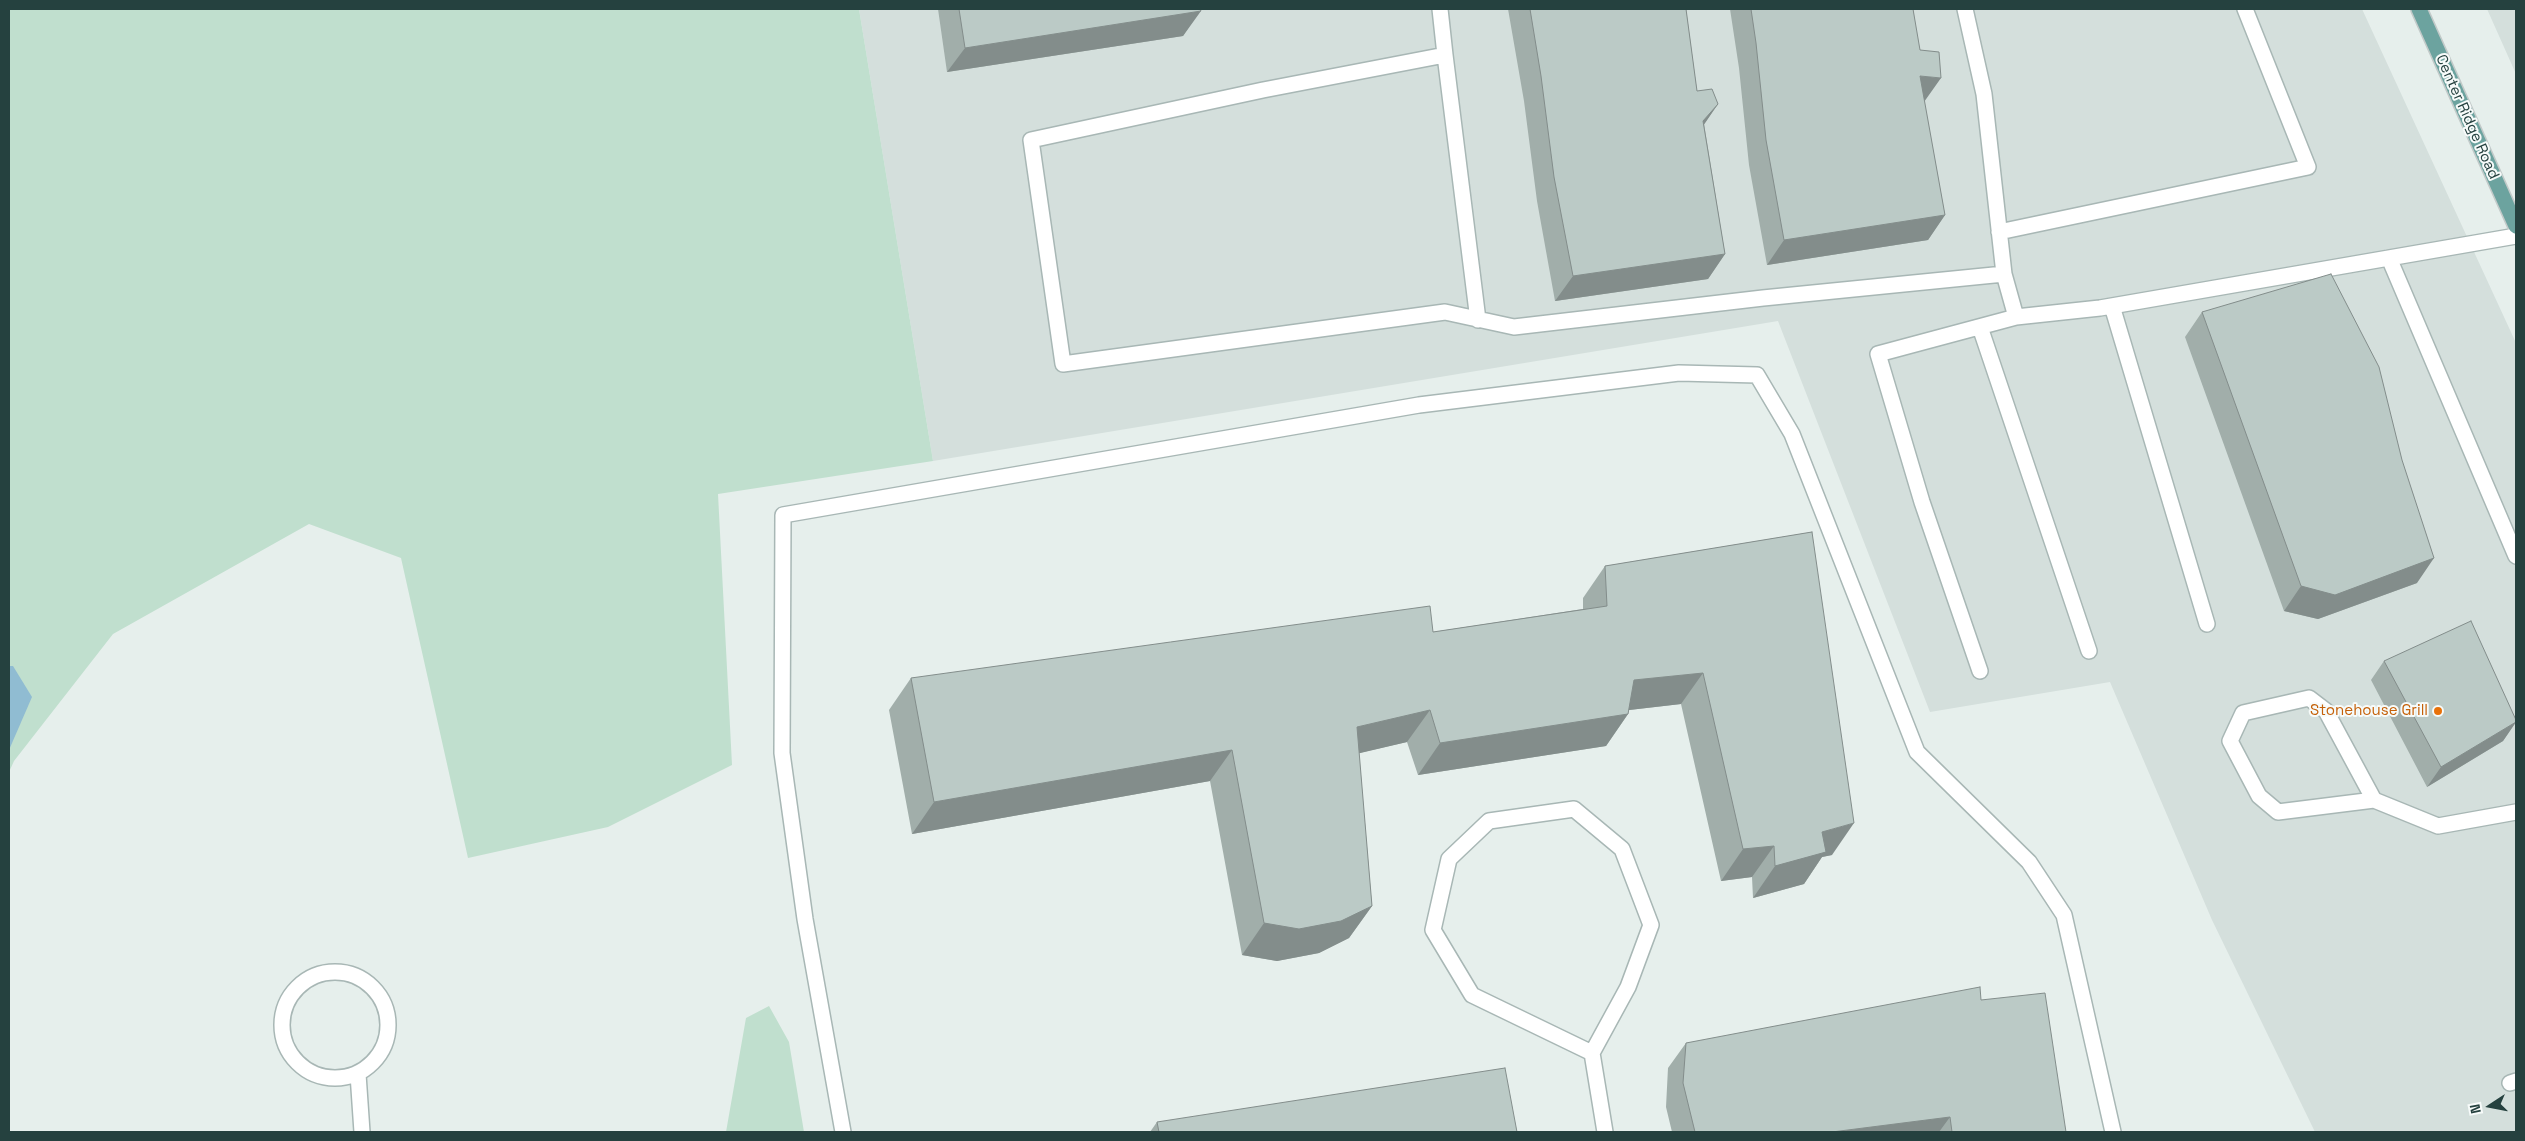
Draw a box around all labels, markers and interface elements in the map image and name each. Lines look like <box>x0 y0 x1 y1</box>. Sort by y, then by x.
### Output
street label: Center Ridge Road <box>2431 52 2503 182</box>
place label: Stonehouse Grill <box>2310 702 2428 720</box>
marker: Stonehouse Grill <box>2432 705 2444 717</box>
north arrow <box>2465 1081 2515 1131</box>
text: N <box>2466 1103 2485 1115</box>

